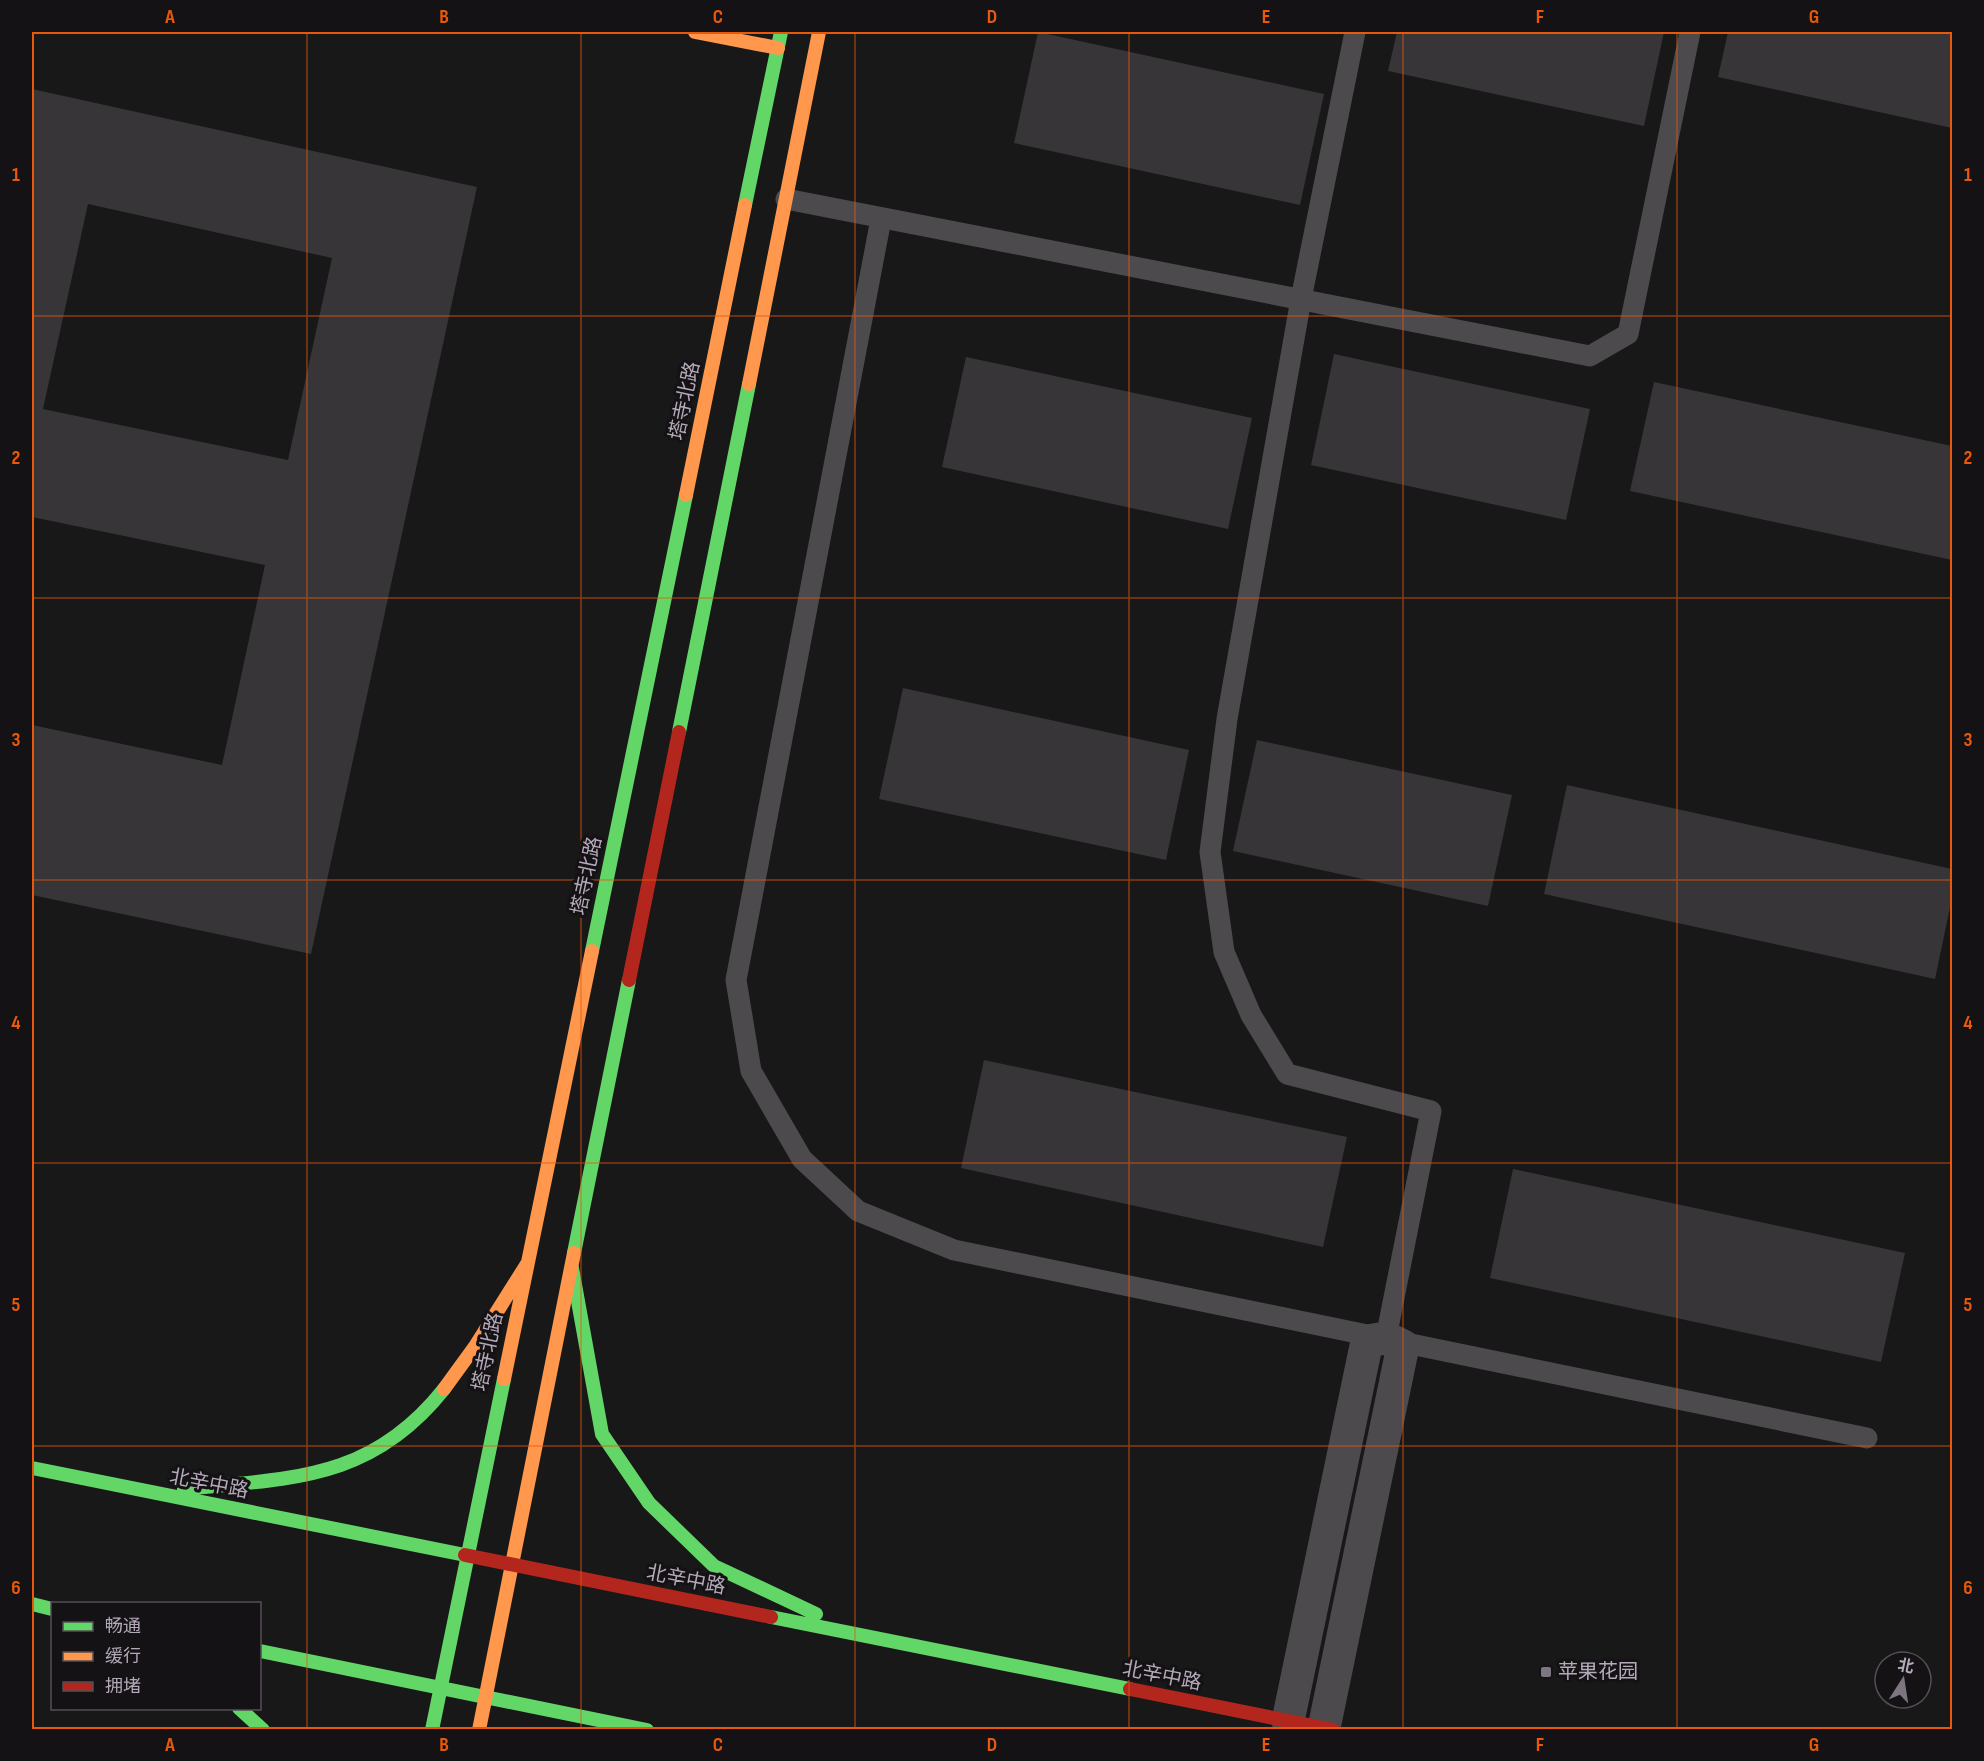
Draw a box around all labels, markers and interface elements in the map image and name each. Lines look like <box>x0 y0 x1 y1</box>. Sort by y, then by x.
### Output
text: A <box>164 5 175 29</box>
text: B <box>439 5 449 29</box>
text: C <box>713 5 723 29</box>
text: D <box>987 5 997 29</box>
text: E <box>1262 5 1270 29</box>
text: F <box>1536 5 1544 29</box>
text: G <box>1809 5 1819 29</box>
text: 1 <box>12 163 20 187</box>
text: 1 <box>1964 163 1972 187</box>
street label: 塔寺北路 <box>665 359 705 443</box>
text: 2 <box>12 446 20 470</box>
text: 2 <box>1964 446 1972 470</box>
text: 3 <box>12 728 21 752</box>
text: 3 <box>1964 728 1973 752</box>
street label: 塔寺北路 <box>567 834 607 918</box>
text: 4 <box>11 1011 21 1035</box>
text: 4 <box>1963 1011 1973 1035</box>
text: 5 <box>12 1293 21 1317</box>
text: 5 <box>1964 1293 1973 1317</box>
street label: 塔寺北路 <box>468 1310 508 1394</box>
street label: 北辛中路 <box>167 1465 251 1503</box>
street label: 北辛中路 <box>644 1561 728 1599</box>
text: 6 <box>11 1576 21 1600</box>
text: 6 <box>1963 1576 1973 1600</box>
legend <box>51 1602 261 1710</box>
text: 畅通 <box>105 1616 141 1637</box>
text: 缓行 <box>105 1646 141 1667</box>
north arrow <box>1873 1650 1933 1710</box>
text: 北 <box>1896 1656 1916 1678</box>
street label: 北辛中路 <box>1120 1657 1204 1695</box>
place label: 苹果花园 <box>1558 1660 1638 1684</box>
marker: 苹果花园 <box>1539 1665 1553 1679</box>
text: 拥堵 <box>105 1676 141 1697</box>
text: A <box>164 1733 175 1757</box>
text: B <box>439 1733 449 1757</box>
text: C <box>713 1733 723 1757</box>
text: D <box>987 1733 997 1757</box>
text: E <box>1262 1733 1270 1757</box>
text: F <box>1536 1733 1544 1757</box>
text: G <box>1809 1733 1819 1757</box>

